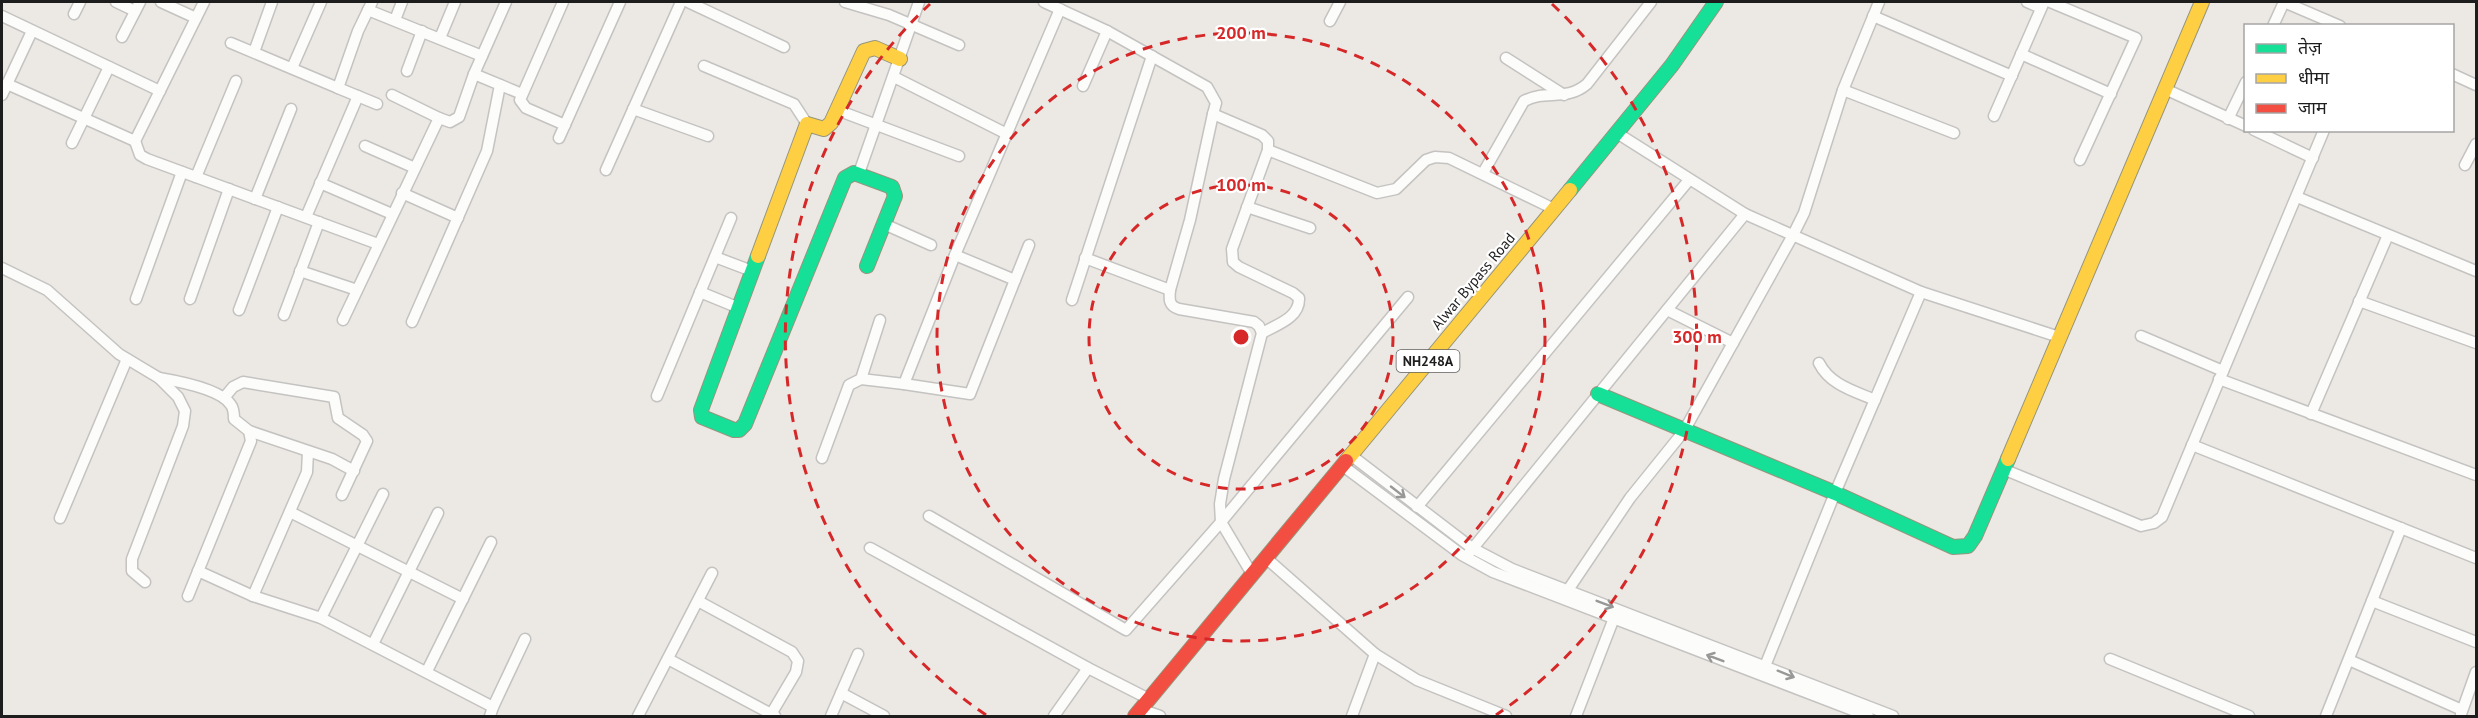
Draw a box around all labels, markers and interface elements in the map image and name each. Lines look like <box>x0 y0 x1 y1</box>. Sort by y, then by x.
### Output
text: 200 m <box>1216 21 1266 44</box>
legend <box>2244 24 2454 132</box>
text: तेज़ <box>2298 36 2322 59</box>
text: धीमा <box>2298 66 2329 89</box>
text: जाम <box>2298 96 2328 119</box>
text: 100 m <box>1216 173 1266 196</box>
street label: Alwar Bypass Road <box>1427 229 1519 333</box>
text: 300 m <box>1672 325 1722 348</box>
centre of rings <box>1231 327 1251 347</box>
road number: NH248A <box>1396 350 1460 372</box>
one-way arrow <box>1390 485 1406 498</box>
one-way arrow <box>1595 599 1613 610</box>
one-way arrow <box>1706 651 1725 662</box>
one-way arrow <box>1777 669 1795 680</box>

